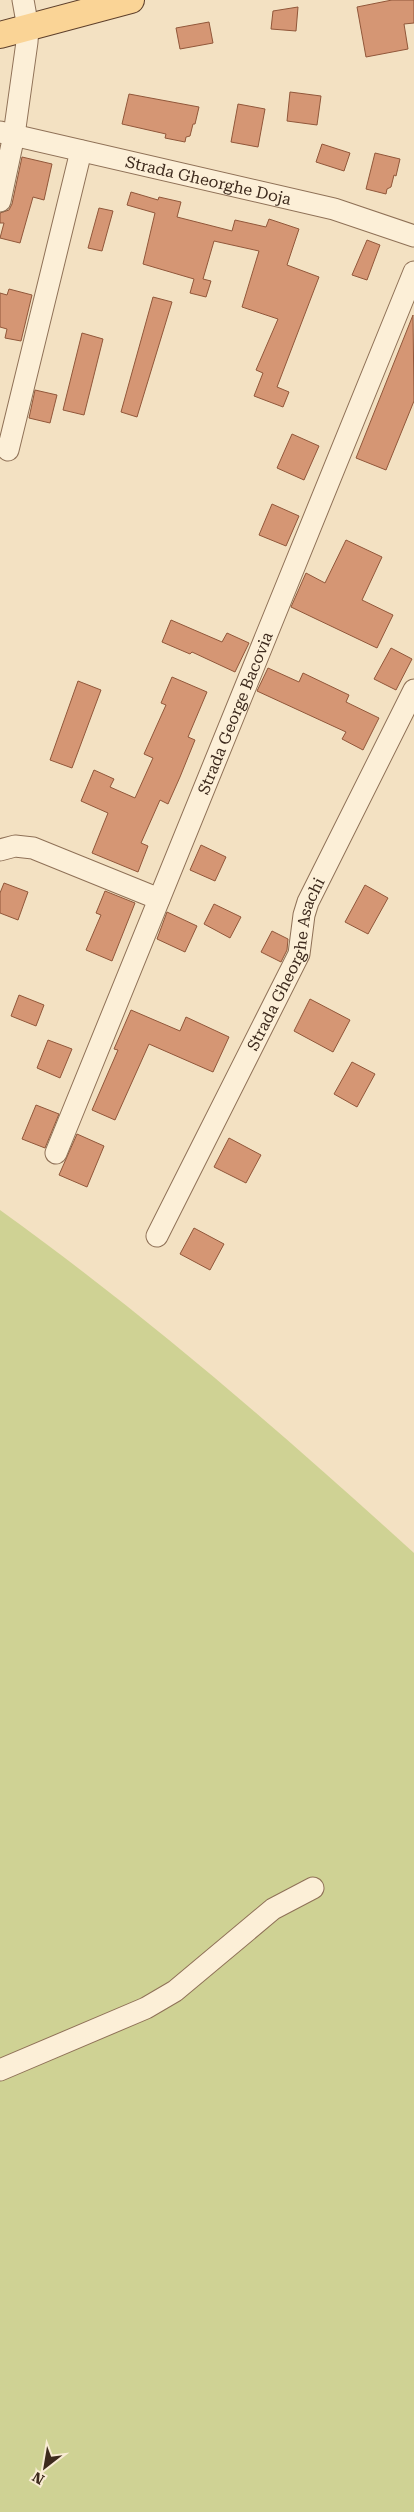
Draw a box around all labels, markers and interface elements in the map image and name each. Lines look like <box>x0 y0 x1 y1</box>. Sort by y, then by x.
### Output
street label: Strada Gheorghe Doja <box>124 152 293 209</box>
street label: Strada George Bacovia <box>194 629 277 797</box>
street label: Strada Gheorghe Asachi <box>243 875 329 1054</box>
north arrow <box>20 2442 70 2492</box>
text: N <box>29 2468 47 2488</box>

